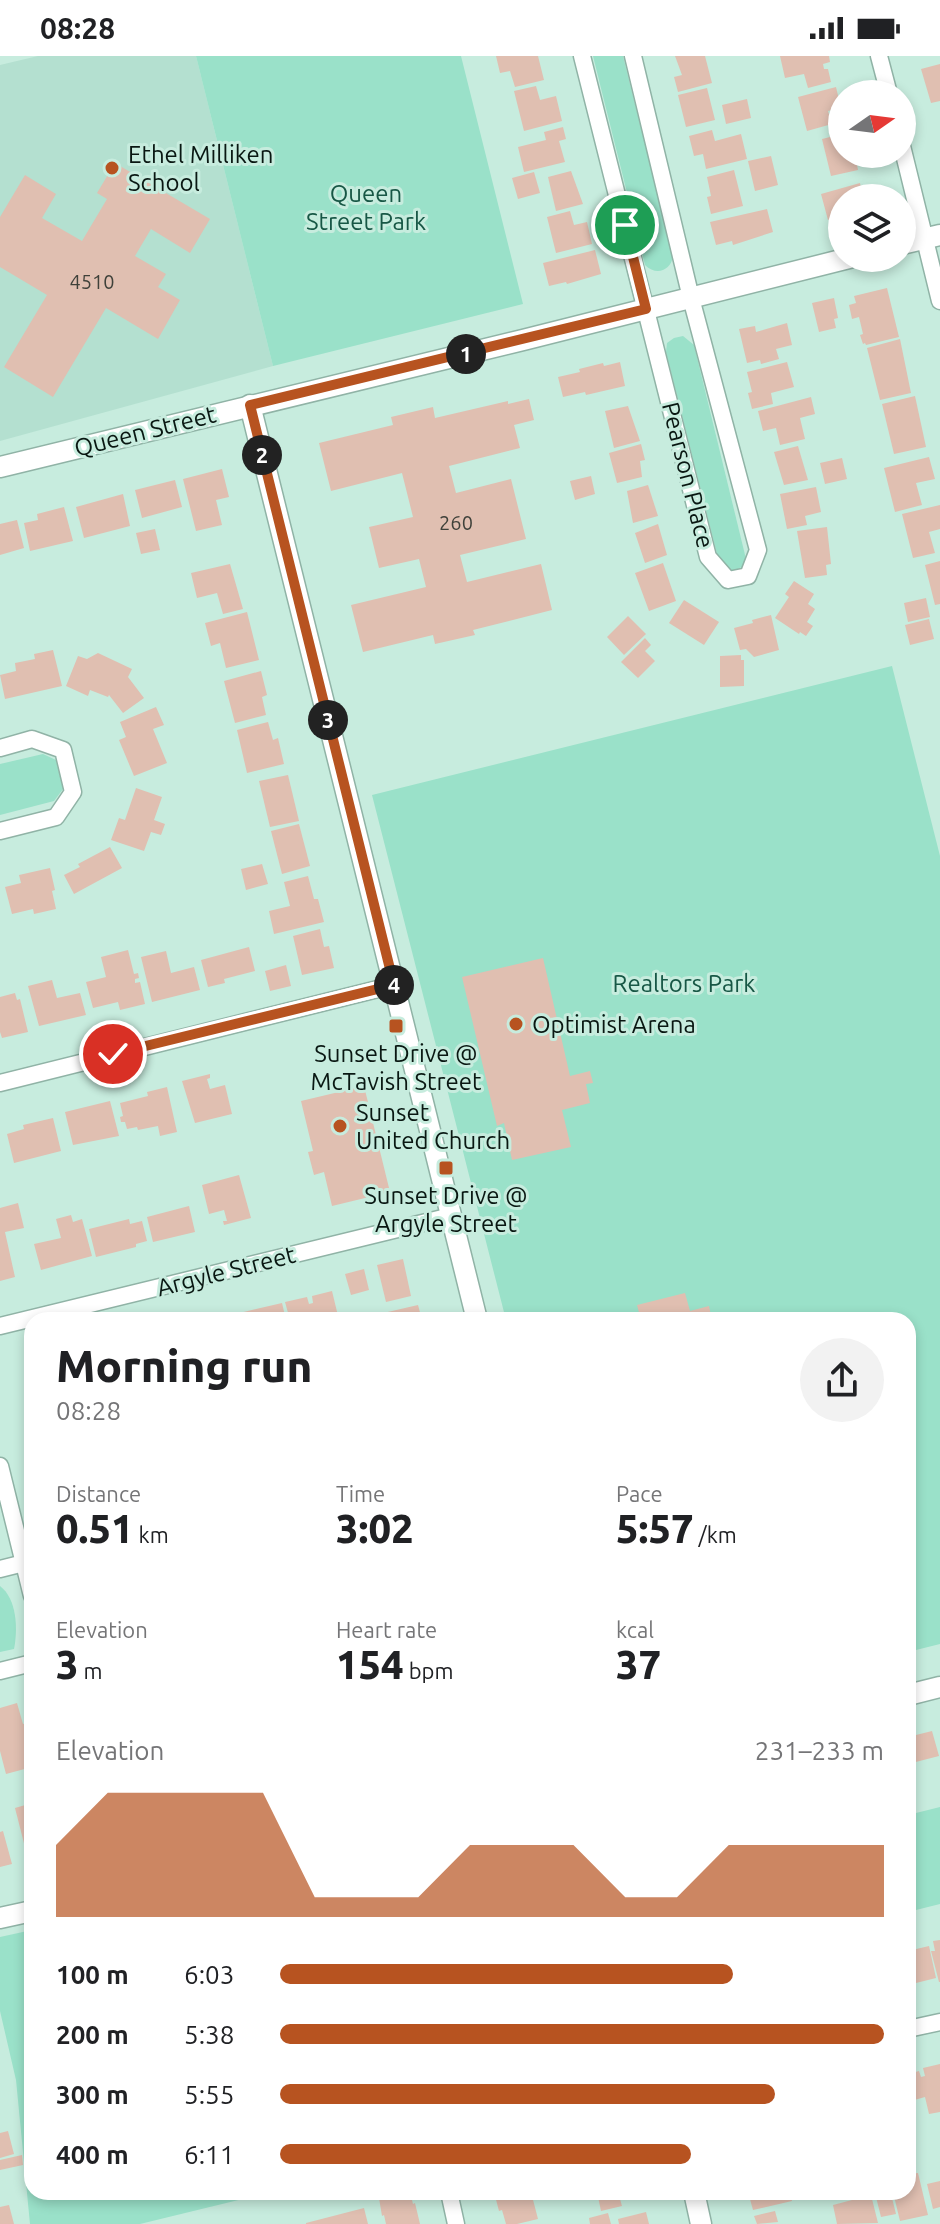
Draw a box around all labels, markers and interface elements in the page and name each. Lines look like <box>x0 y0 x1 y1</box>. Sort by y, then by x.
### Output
text: 08:28 <box>40 11 115 45</box>
north arrow <box>828 80 916 168</box>
map controls <box>828 80 916 272</box>
place label: Ethel Milliken School <box>128 141 273 196</box>
marker: Ethel Milliken School <box>103 159 121 177</box>
park label: Queen Street Park <box>306 180 426 235</box>
button: layers <box>828 184 916 272</box>
pin <box>591 191 659 259</box>
icon: arrive <box>603 203 647 247</box>
house number: 4510 <box>69 270 115 293</box>
pin: 1 <box>446 334 486 374</box>
text: 1 <box>460 341 472 366</box>
street label: Pearson Place <box>657 399 719 551</box>
street label: Queen Street <box>71 400 219 462</box>
pin: 2 <box>242 435 282 475</box>
text: 2 <box>256 442 268 467</box>
house number: 260 <box>439 511 473 534</box>
pin: 3 <box>308 700 348 740</box>
text: 3 <box>322 707 334 732</box>
pin: 4 <box>374 965 414 1005</box>
park label: Realtors Park <box>613 970 755 997</box>
text: 4 <box>388 972 400 997</box>
place label: Optimist Arena <box>532 1011 696 1038</box>
marker: Optimist Arena <box>507 1015 525 1033</box>
marker: Sunset Drive @ McTavish Street <box>387 1017 405 1035</box>
pin <box>79 1020 147 1088</box>
icon: check <box>91 1032 135 1076</box>
place label: Sunset Drive @ McTavish Street <box>311 1040 482 1095</box>
place label: Sunset United Church <box>356 1099 510 1154</box>
marker: Sunset United Church <box>331 1117 349 1135</box>
marker: Sunset Drive @ Argyle Street <box>437 1159 455 1177</box>
place label: Sunset Drive @ Argyle Street <box>364 1182 528 1237</box>
street label: Argyle Street <box>154 1241 299 1301</box>
button: share <box>800 1338 884 1422</box>
text: Morning run <box>56 1341 312 1390</box>
text: 08:28 <box>56 1396 121 1425</box>
text: Distance <box>56 1481 141 1506</box>
text: Time <box>336 1481 385 1506</box>
text: Pace <box>616 1481 663 1506</box>
text: 0.51 <box>56 1506 134 1551</box>
text: 3:02 <box>336 1506 414 1551</box>
text: 5:57 <box>616 1506 694 1551</box>
text: km <box>134 1522 169 1547</box>
text: /km <box>694 1522 737 1547</box>
text: Elevation <box>56 1617 148 1642</box>
text: Heart rate <box>336 1617 437 1642</box>
text: kcal <box>616 1617 654 1642</box>
text: 3 <box>56 1642 79 1687</box>
text: 154 <box>336 1642 404 1687</box>
text: 37 <box>616 1642 661 1687</box>
text: m <box>79 1658 103 1683</box>
text: bpm <box>404 1658 453 1683</box>
text: Elevation <box>56 1736 164 1765</box>
text: 231–233 m <box>755 1736 884 1765</box>
text: 100 m <box>56 1960 129 1989</box>
text: 6:03 <box>184 1960 234 1989</box>
text: 200 m <box>56 2020 129 2049</box>
text: 5:38 <box>184 2020 234 2049</box>
text: 300 m <box>56 2080 129 2109</box>
text: 5:55 <box>184 2080 234 2109</box>
text: 400 m <box>56 2140 129 2169</box>
text: 6:11 <box>184 2140 234 2169</box>

